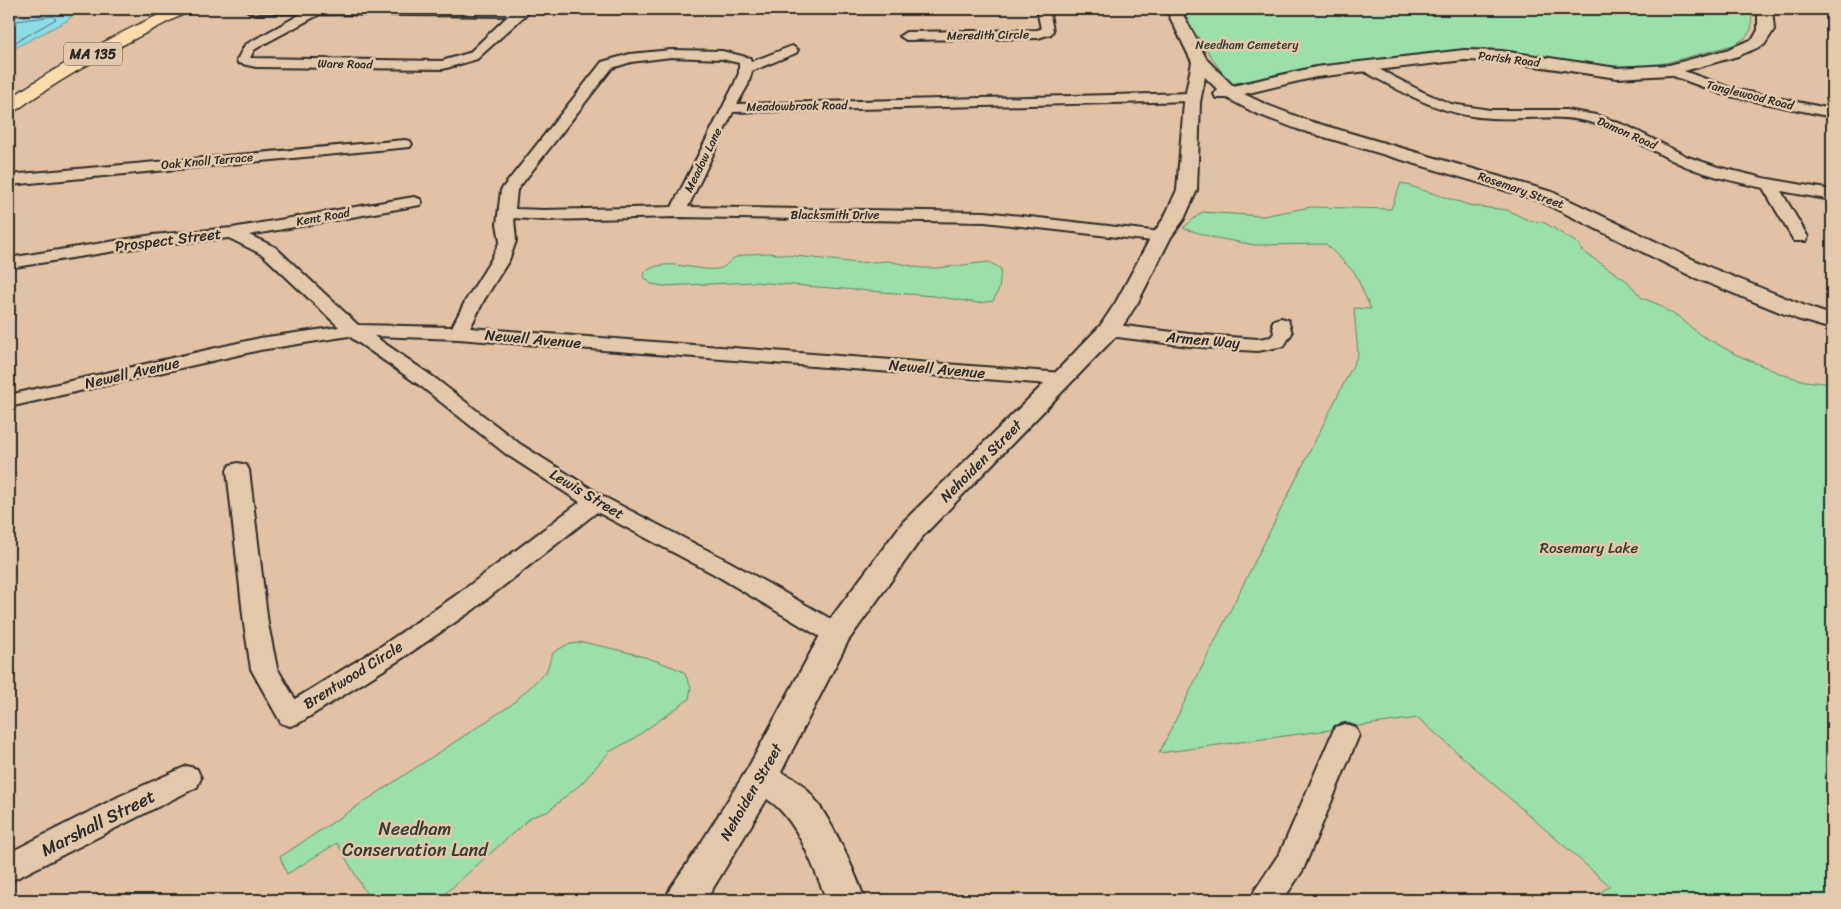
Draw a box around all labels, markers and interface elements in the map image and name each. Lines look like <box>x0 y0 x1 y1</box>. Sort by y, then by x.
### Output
street label: Meredith Circle <box>947 23 1029 47</box>
park label: Needham Cemetery <box>1196 34 1299 56</box>
road number: MA 135 <box>64 42 122 66</box>
street label: Parish Road <box>1477 44 1543 74</box>
street label: Ware Road <box>317 53 373 75</box>
street label: Tanglewood Road <box>1704 74 1797 117</box>
street label: Meadowbrook Road <box>746 94 848 118</box>
street label: Damon Road <box>1593 110 1661 156</box>
street label: Meadow Lane <box>678 124 728 196</box>
street label: Oak Knoll Terrace <box>160 146 254 176</box>
street label: Rosemary Street <box>1475 165 1567 215</box>
street label: Kent Road <box>294 201 352 233</box>
street label: Blacksmith Drive <box>791 204 879 226</box>
street label: Prospect Street <box>113 221 223 259</box>
street label: Newell Avenue <box>484 322 582 356</box>
street label: Armen Way <box>1164 324 1241 356</box>
street label: Newell Avenue <box>82 349 182 397</box>
street label: Newell Avenue <box>888 352 986 386</box>
street label: Nehoiden Street <box>933 413 1029 509</box>
street label: Lewis Street <box>545 461 630 527</box>
park label: Rosemary Lake <box>1540 535 1638 561</box>
street label: Brentwood Circle <box>298 634 408 716</box>
street label: Nehoiden Street <box>713 738 790 845</box>
street label: Marshall Street <box>35 780 161 866</box>
park label: Needham Conservation Land <box>342 813 489 866</box>

